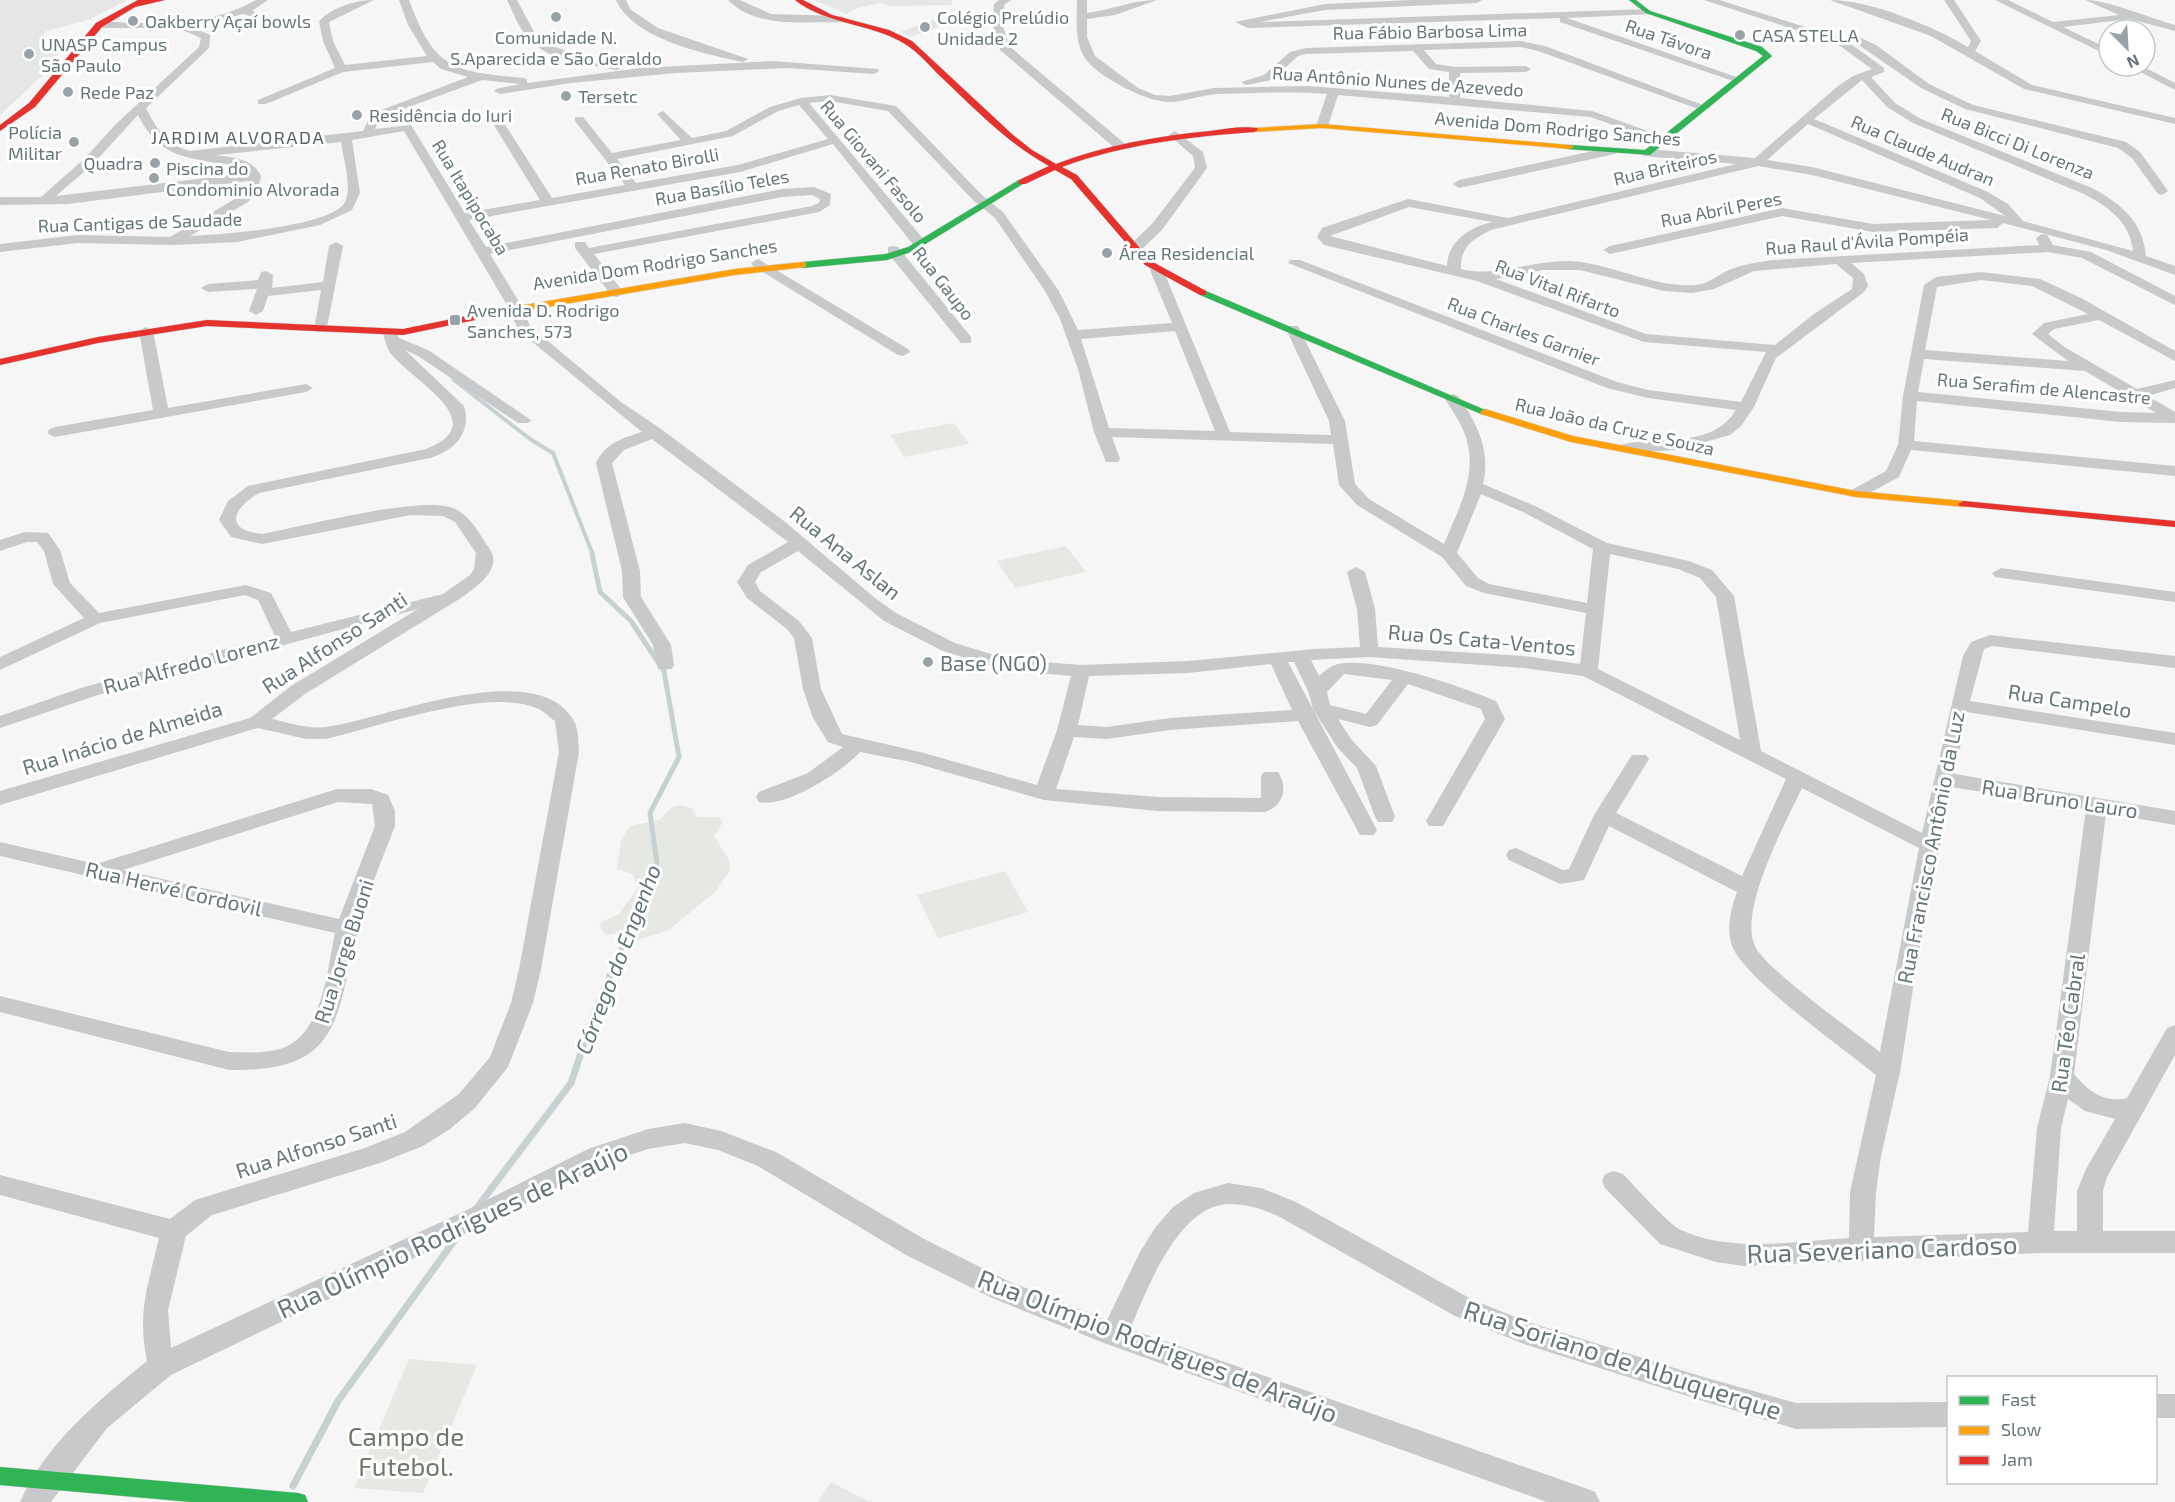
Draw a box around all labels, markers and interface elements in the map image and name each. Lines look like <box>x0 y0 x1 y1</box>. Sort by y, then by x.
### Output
place label: Colégio Prelúdio Unidade 2 <box>937 6 1069 49</box>
place label: Oakberry Açaí bowls <box>145 10 311 33</box>
marker: Comunidade N. S.Aparecida e São Geraldo <box>549 10 563 24</box>
marker: Oakberry Açaí bowls <box>126 14 140 28</box>
street label: Rua Távora <box>1623 14 1715 64</box>
street label: Rua Fábio Barbosa Lima <box>1333 18 1527 44</box>
north arrow <box>2097 18 2157 78</box>
marker: Colégio Prelúdio Unidade 2 <box>918 20 932 34</box>
place label: CASA STELLA <box>1752 24 1859 46</box>
place label: Comunidade N. S.Aparecida e São Geraldo <box>450 26 662 69</box>
marker: CASA STELLA <box>1733 28 1747 42</box>
place label: UNASP Campus São Paulo <box>41 33 167 76</box>
marker: UNASP Campus São Paulo <box>22 47 36 61</box>
text: N <box>2124 51 2142 73</box>
street label: Rua Antônio Nunes de Azevedo <box>1271 61 1525 101</box>
place label: Rede Paz <box>80 81 154 103</box>
marker: Rede Paz <box>61 85 75 99</box>
place label: Tersetc <box>578 85 638 107</box>
marker: Tersetc <box>559 89 573 103</box>
street label: Rua Giovani Fasolo <box>816 95 932 227</box>
street label: Rua Bicci Di Lorenza <box>1938 102 2098 184</box>
place label: Residência do Iuri <box>369 104 512 126</box>
street label: Avenida Dom Rodrigo Sanches <box>1434 106 1682 150</box>
marker: Residência do Iuri <box>350 108 364 122</box>
street label: Rua Claude Audran <box>1848 110 1998 190</box>
place label: Polícia Militar <box>8 121 62 164</box>
district label: JARDIM ALVORADA <box>151 126 325 148</box>
marker: Polícia Militar <box>67 135 81 149</box>
street label: Rua Itapipocaba <box>428 135 514 259</box>
street label: Rua Renato Birolli <box>573 143 721 189</box>
street label: Rua Briteiros <box>1611 144 1719 190</box>
place label: Quadra <box>83 152 143 174</box>
marker: Quadra <box>148 156 162 170</box>
place label: Piscina do Condominio Alvorada <box>166 157 340 200</box>
street label: Rua Basílio Teles <box>653 164 791 210</box>
marker: Piscina do Condominio Alvorada <box>147 171 161 185</box>
street label: Rua Abril Peres <box>1659 186 1783 232</box>
street label: Rua Cantigas de Saudade <box>37 207 243 237</box>
street label: Rua Raul d'Ávila Pompéia <box>1765 223 1969 259</box>
street label: Avenida Dom Rodrigo Sanches <box>531 234 779 294</box>
street label: Rua Gaupo <box>908 242 980 324</box>
place label: Área Residencial <box>1119 242 1255 264</box>
marker: Área Residencial <box>1100 246 1114 260</box>
street label: Rua Vital Rifarto <box>1492 254 1624 322</box>
street label: Rua Charles Garnier <box>1445 292 1603 370</box>
place label: Avenida D. Rodrigo Sanches, 573 <box>467 299 620 342</box>
marker: Avenida D. Rodrigo Sanches, 573 <box>448 313 462 327</box>
street label: Rua Serafim de Alencastre <box>1936 368 2152 408</box>
street label: Rua João da Cruz e Souza <box>1513 392 1717 460</box>
street label: Rua Ana Aslan <box>786 500 906 604</box>
street label: Rua Alfonso Santi <box>257 586 411 698</box>
street label: Rua Os Cata-Ventos <box>1387 618 1577 660</box>
street label: Rua Alfredo Lorenz <box>100 628 282 698</box>
place label: Base (NGO) <box>940 650 1047 675</box>
marker: Base (NGO) <box>921 655 935 669</box>
street label: Rua Campelo <box>2006 678 2134 722</box>
street label: Rua Inácio de Almeida <box>19 695 225 779</box>
street label: Rua Francisco Antônio da Luz <box>1891 708 1969 986</box>
street label: Rua Bruno Lauro <box>1980 773 2140 823</box>
street label: Rua Hervé Cordovil <box>83 856 265 921</box>
water label: Córrego do Engenho <box>569 860 665 1058</box>
street label: Rua Jorge Buoni <box>308 876 378 1026</box>
street label: Rua Téo Cabral <box>2045 951 2089 1094</box>
street label: Rua Alfonso Santi <box>232 1107 400 1183</box>
street label: Rua Olímpio Rodrigues de Araújo <box>272 1134 632 1324</box>
street label: Rua Severiano Cardoso <box>1746 1228 2018 1268</box>
street label: Rua Olímpio Rodrigues de Araújo <box>974 1262 1342 1428</box>
street label: Rua Soriano de Albuquerque <box>1460 1293 1786 1425</box>
legend <box>1947 1376 2157 1484</box>
text: Fast <box>2001 1388 2036 1410</box>
text: Slow <box>2001 1418 2042 1440</box>
park label: Campo de Futebol. <box>348 1420 464 1481</box>
text: Jam <box>2001 1448 2033 1470</box>

